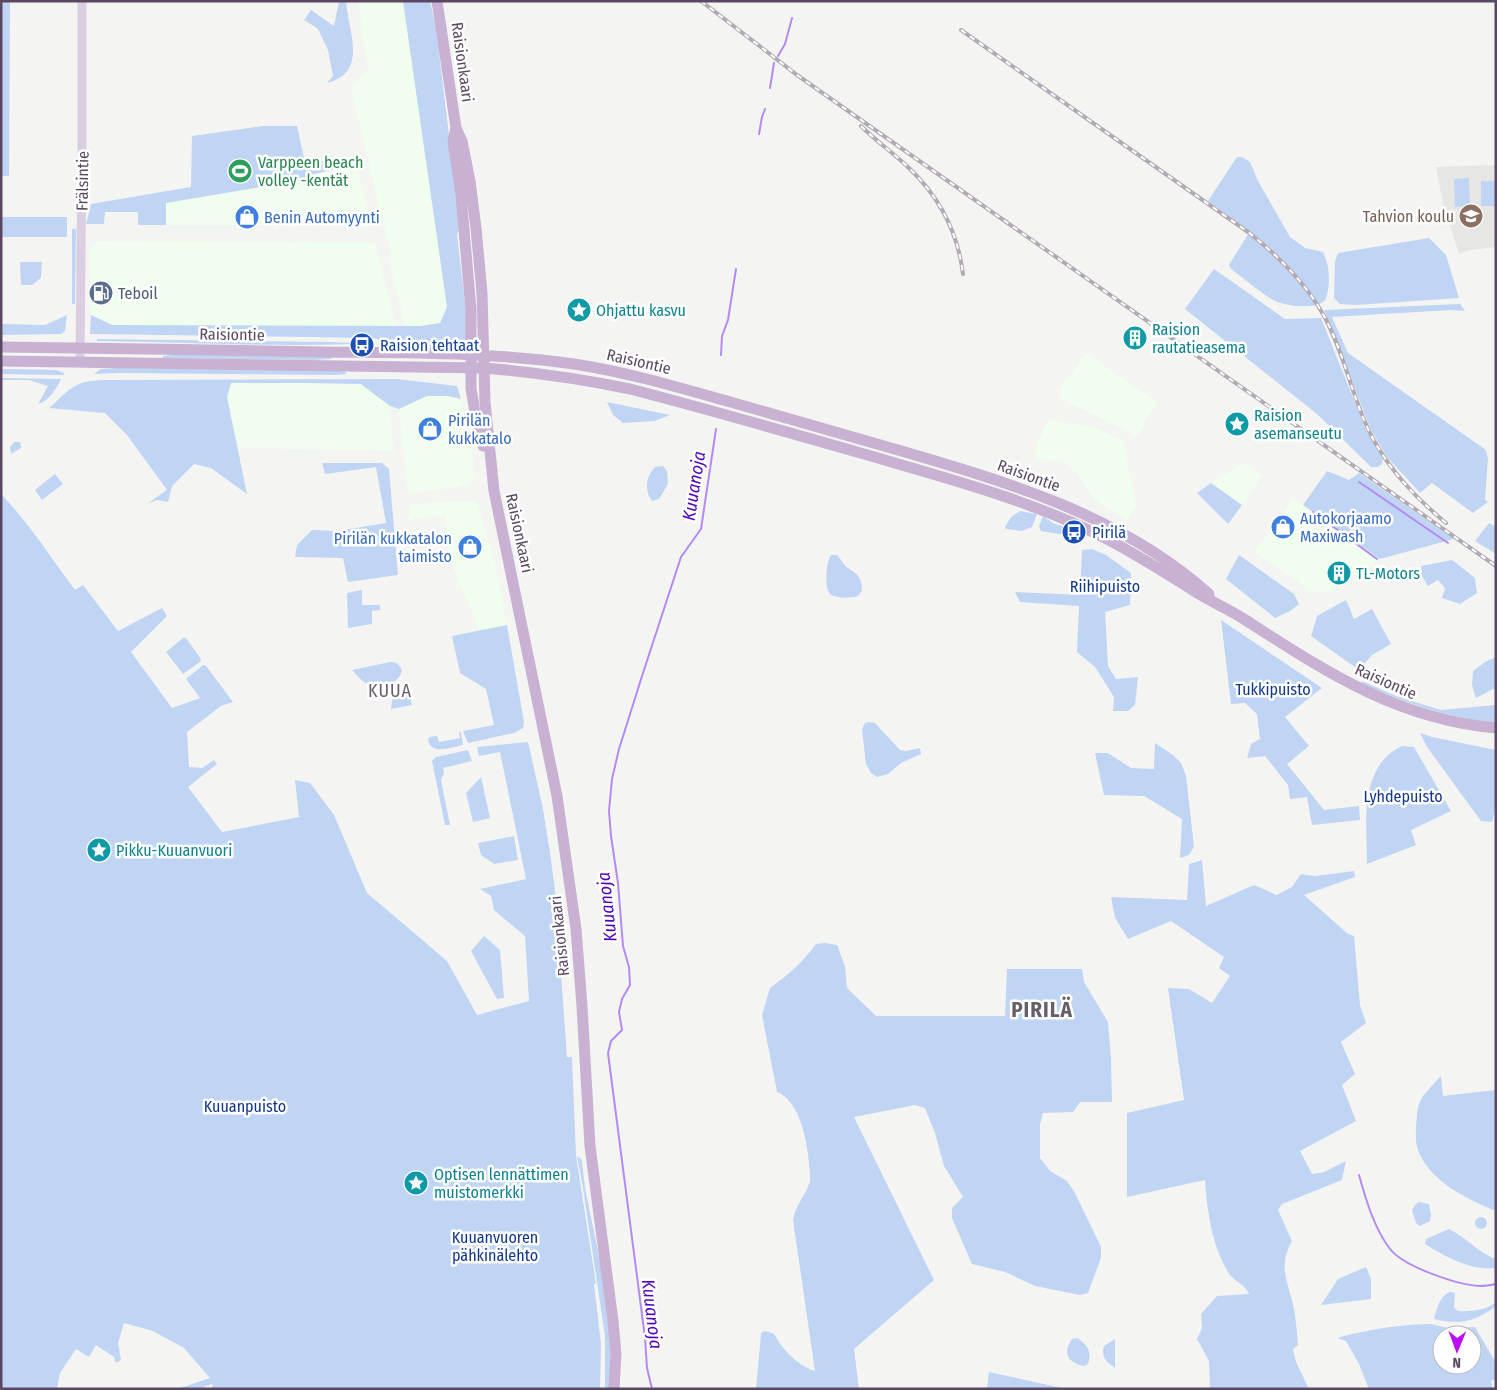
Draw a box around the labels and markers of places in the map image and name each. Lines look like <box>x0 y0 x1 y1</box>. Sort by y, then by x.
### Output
place label: Varppeen beach volley -kentät <box>258 153 363 190</box>
sports icon: Varppeen beach volley -kentät <box>227 158 253 184</box>
school or university icon: Tahvion koulu <box>1458 203 1484 229</box>
shop icon: Benin Automyynti <box>234 204 260 230</box>
place label: Tahvion koulu <box>1363 207 1454 226</box>
place label: Benin Automyynti <box>264 208 380 227</box>
fuel station icon: Teboil <box>88 280 114 306</box>
place label: Teboil <box>118 284 158 303</box>
place icon: Ohjattu kasvu <box>566 297 592 323</box>
place label: Ohjattu kasvu <box>596 301 686 320</box>
place label: Raision rautatieasema <box>1152 320 1246 357</box>
building icon: Raision rautatieasema <box>1122 325 1148 351</box>
bus stop icon: Raision tehtaat <box>349 332 375 358</box>
place label: Raision tehtaat <box>380 336 480 355</box>
place label: Raision asemanseutu <box>1254 406 1342 443</box>
place label: Pirilän kukkatalo <box>448 411 512 448</box>
place icon: Raision asemanseutu <box>1224 411 1250 437</box>
shop icon: Pirilän kukkatalo <box>417 416 443 442</box>
place label: Autokorjaamo Maxiwash <box>1300 509 1392 546</box>
shop icon: Autokorjaamo Maxiwash <box>1270 514 1296 540</box>
bus stop icon: Pirilä <box>1061 519 1087 545</box>
place label: Pirilä <box>1092 523 1126 542</box>
place label: Pirilän kukkatalon taimisto <box>334 529 452 566</box>
shop icon: Pirilän kukkatalon taimisto <box>457 534 483 560</box>
building icon: TL-Motors <box>1326 560 1352 586</box>
place label: TL-Motors <box>1356 564 1420 583</box>
place icon: Pikku-Kuuanvuori <box>86 837 112 863</box>
place label: Pikku-Kuuanvuori <box>116 841 232 860</box>
place label: Optisen lennättimen muistomerkki <box>434 1165 569 1202</box>
place icon: Optisen lennättimen muistomerkki <box>403 1170 429 1196</box>

